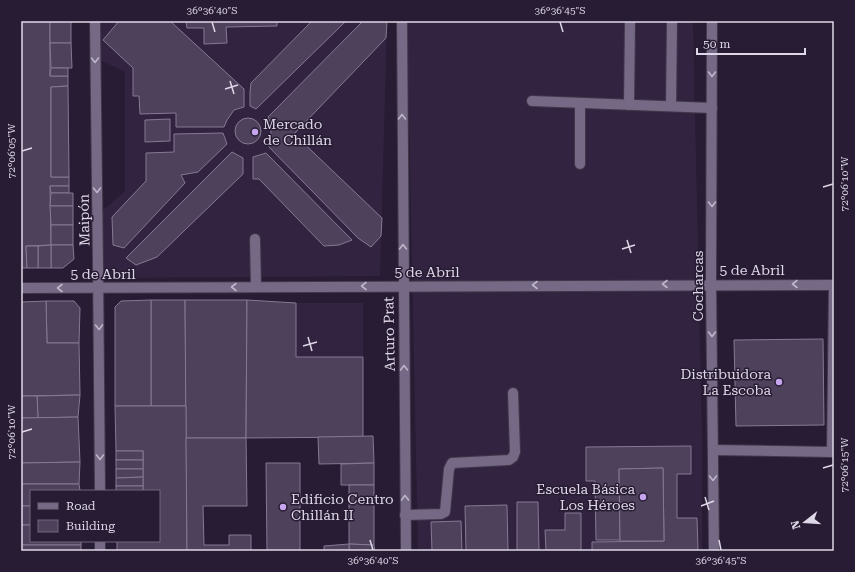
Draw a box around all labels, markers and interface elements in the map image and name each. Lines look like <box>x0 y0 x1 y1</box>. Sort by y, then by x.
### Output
text: 36°36'40"S <box>187 5 237 16</box>
text: 36°36'45"S <box>535 5 585 16</box>
scale bar <box>697 30 805 56</box>
text: 50 m <box>703 37 730 51</box>
one-way arrow <box>91 57 99 63</box>
one-way arrow <box>708 71 716 77</box>
one-way arrow <box>398 114 406 120</box>
place label: Mercado de Chillán <box>263 116 332 148</box>
text: 72°06'05"W <box>6 123 17 178</box>
marker: Mercado de Chillán <box>250 127 260 137</box>
text: 72°06'10"W <box>839 156 850 211</box>
one-way arrow <box>93 187 101 193</box>
street label: Maipón <box>76 194 92 246</box>
one-way arrow <box>708 201 716 207</box>
one-way arrow <box>399 244 407 250</box>
street label: Cocharcas <box>690 250 706 321</box>
street label: 5 de Abril <box>719 262 785 278</box>
street label: 5 de Abril <box>394 264 460 280</box>
street label: 5 de Abril <box>70 266 136 282</box>
one-way arrow <box>662 280 668 289</box>
one-way arrow <box>792 280 798 288</box>
one-way arrow <box>532 281 538 289</box>
one-way arrow <box>361 282 367 290</box>
one-way arrow <box>231 283 237 291</box>
one-way arrow <box>57 284 63 292</box>
street label: Arturo Prat <box>380 296 398 372</box>
one-way arrow <box>95 324 103 330</box>
one-way arrow <box>708 331 716 337</box>
one-way arrow <box>400 365 408 371</box>
place label: Distribuidora La Escoba <box>681 366 771 398</box>
marker: Distribuidora La Escoba <box>774 377 784 387</box>
text: 72°06'10"W <box>6 404 17 459</box>
text: 72°06'15"W <box>839 437 850 492</box>
one-way arrow <box>96 454 104 460</box>
one-way arrow <box>709 475 717 481</box>
place label: Escuela Básica Los Héroes <box>536 481 635 513</box>
legend <box>30 490 160 542</box>
place label: Edificio Centro Chillán II <box>291 491 394 523</box>
marker: Escuela Básica Los Héroes <box>638 492 648 502</box>
one-way arrow <box>401 495 409 501</box>
text: Road <box>66 499 96 513</box>
marker: Edificio Centro Chillán II <box>278 502 288 512</box>
north arrow <box>785 502 825 542</box>
text: N <box>788 518 803 531</box>
text: Building <box>66 519 115 533</box>
text: 36°36'40"S <box>348 555 398 566</box>
text: 36°36'45"S <box>696 555 746 566</box>

